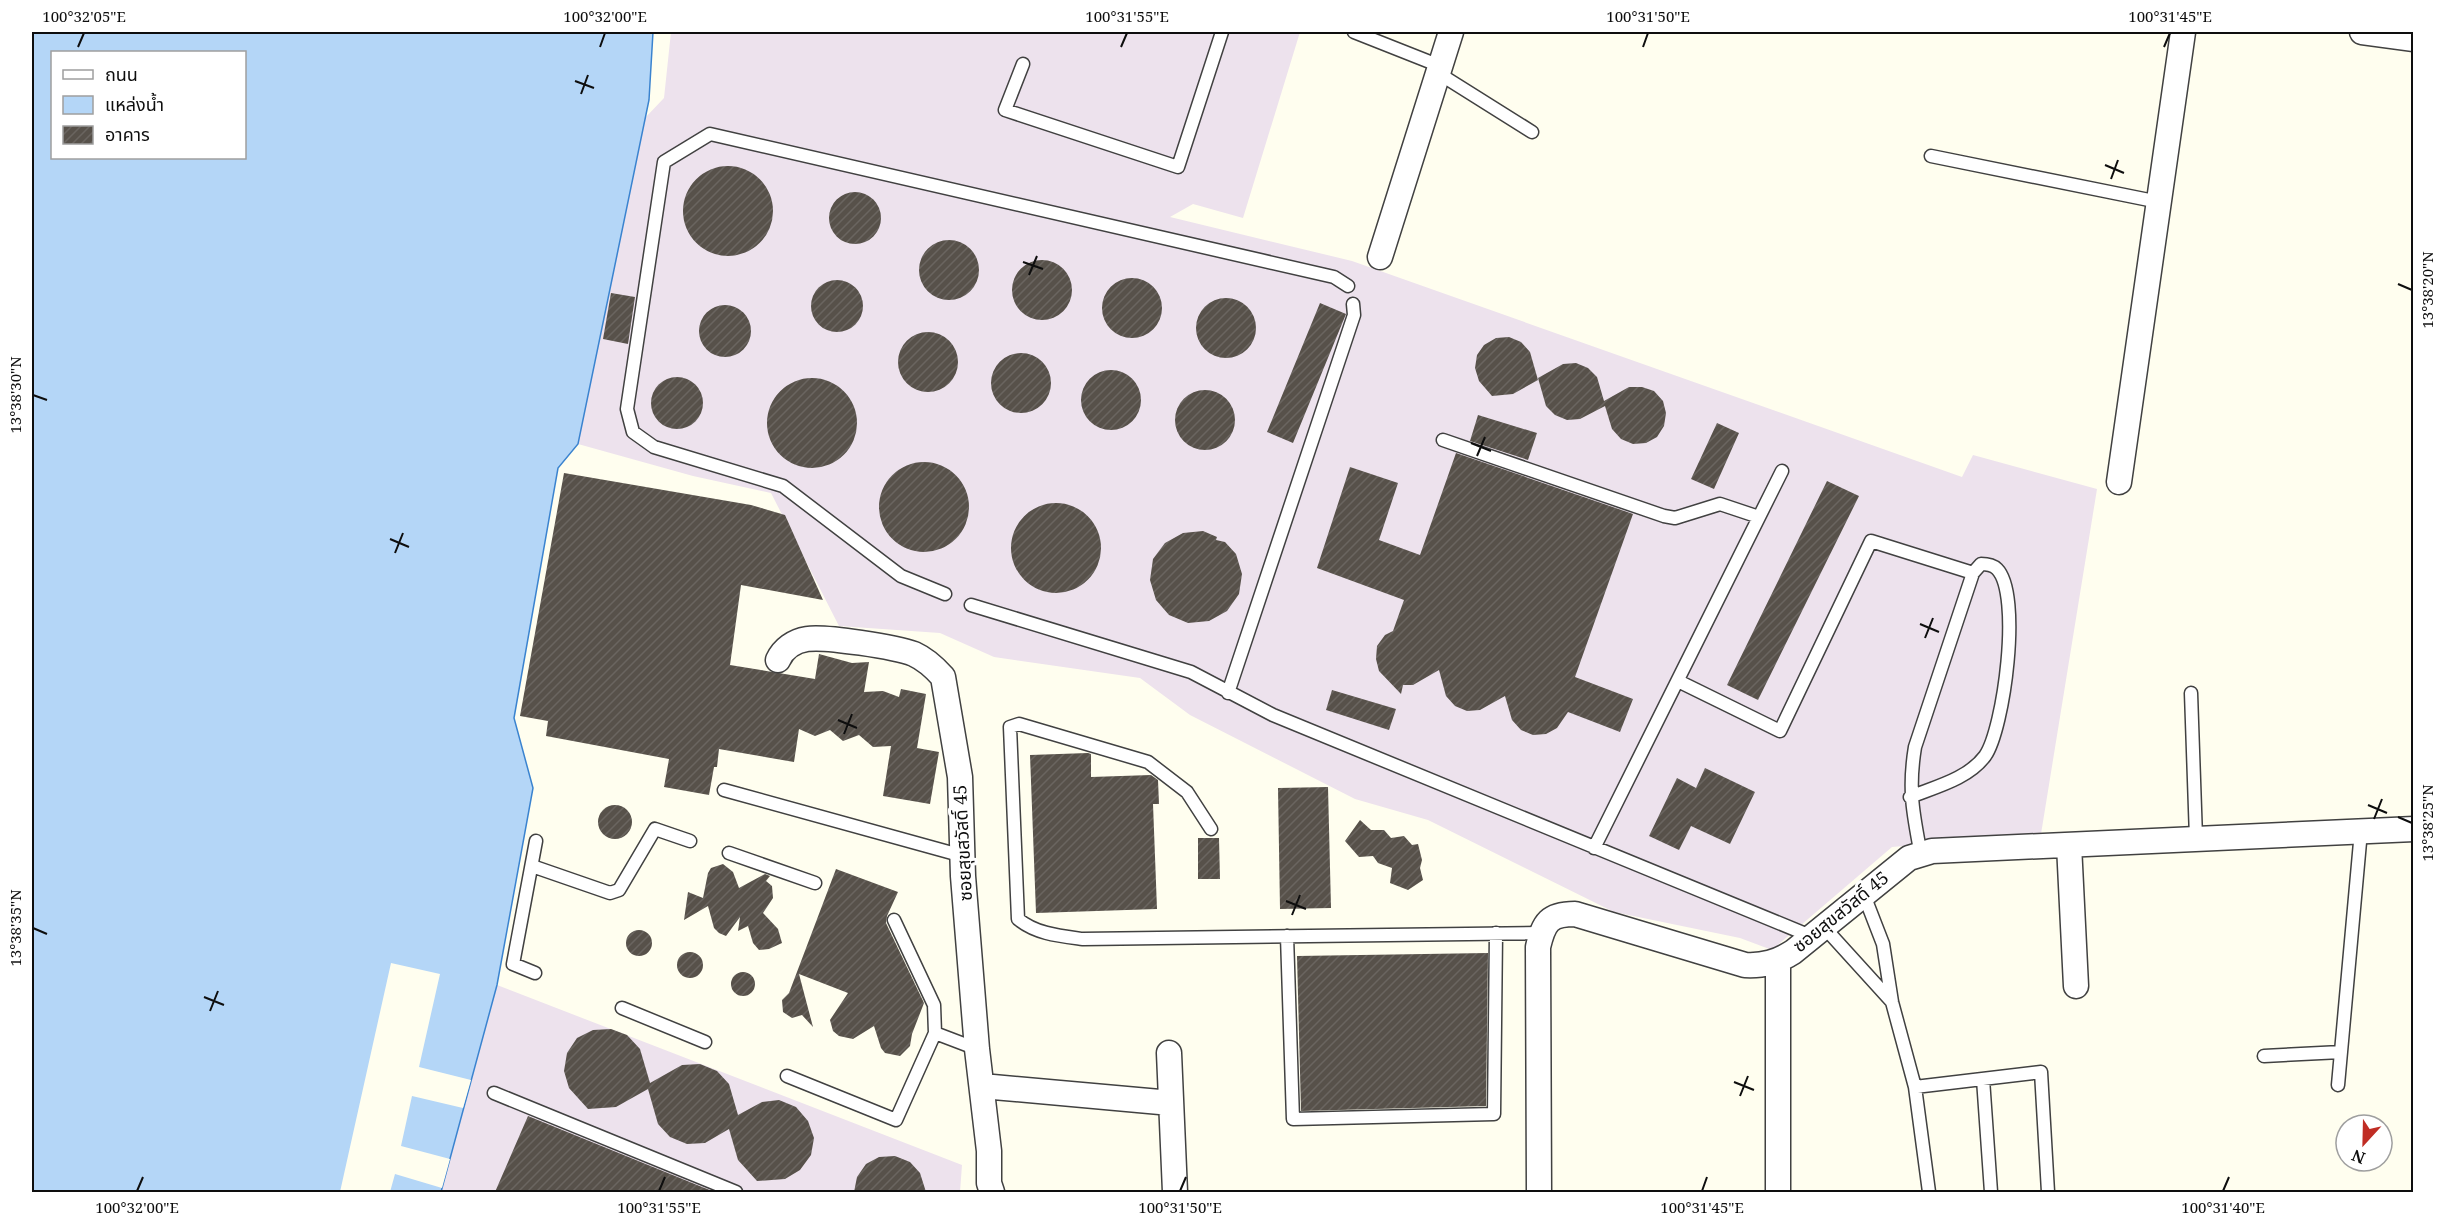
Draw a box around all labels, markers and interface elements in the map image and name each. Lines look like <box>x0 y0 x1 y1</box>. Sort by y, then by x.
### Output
text: 100°32'05"E <box>42 6 126 26</box>
text: 100°32'00"E <box>563 6 647 26</box>
text: 100°31'55"E <box>1085 6 1169 26</box>
text: 100°31'50"E <box>1606 6 1690 26</box>
text: 100°31'45"E <box>2128 6 2212 26</box>
legend <box>51 51 246 159</box>
text: ถนน <box>105 62 138 86</box>
text: แหล่งน้ำ <box>105 92 164 116</box>
text: อาคาร <box>105 122 150 146</box>
text: 13°38'20"N <box>2417 251 2437 329</box>
text: 13°38'30"N <box>5 356 25 434</box>
street label: ซอยสุขสวัสดิ์ 45 <box>947 784 977 902</box>
text: 13°38'25"N <box>2417 784 2437 862</box>
street label: ซอยสุขสวัสดิ์ 45 <box>1788 865 1893 957</box>
text: 13°38'35"N <box>5 889 25 967</box>
north arrow <box>2334 1113 2394 1173</box>
text: N <box>2348 1144 2368 1169</box>
text: 100°32'00"E <box>95 1197 179 1217</box>
text: 100°31'55"E <box>617 1197 701 1217</box>
text: 100°31'50"E <box>1138 1197 1222 1217</box>
text: 100°31'45"E <box>1660 1197 1744 1217</box>
text: 100°31'40"E <box>2181 1197 2265 1217</box>

